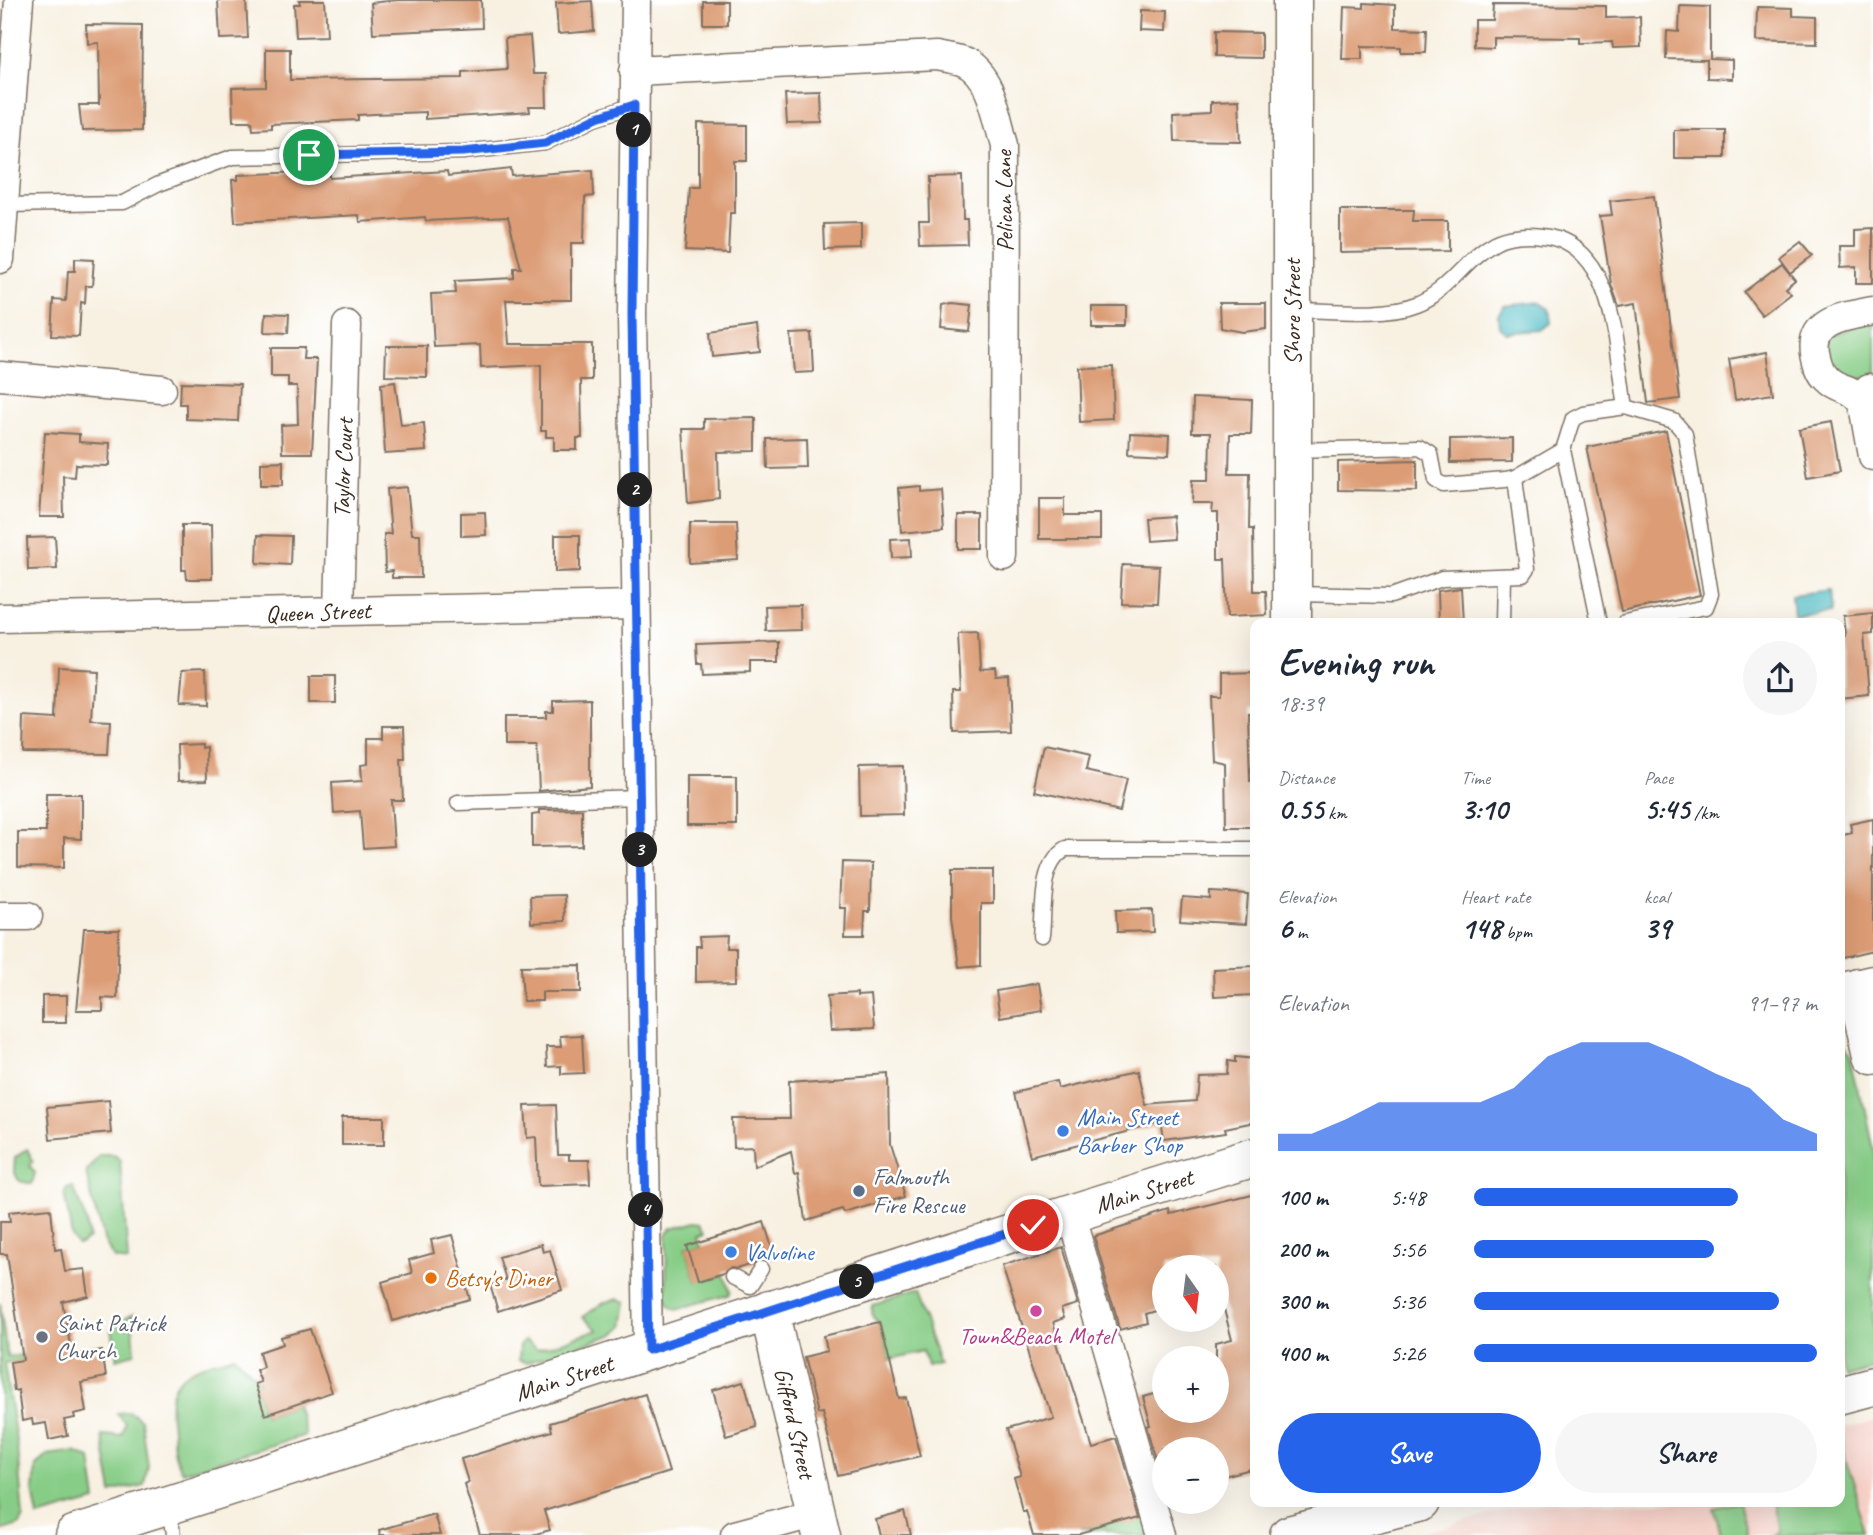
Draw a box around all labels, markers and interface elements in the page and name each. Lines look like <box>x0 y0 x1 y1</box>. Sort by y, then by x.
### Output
pin: 1 <box>616 113 652 148</box>
text: 1 <box>629 117 638 141</box>
pin <box>279 125 339 185</box>
icon: arrive <box>290 136 328 174</box>
street label: Pelican Lane <box>988 148 1020 252</box>
street label: Shore Street <box>1277 257 1307 365</box>
street label: Taylor Court <box>326 416 360 518</box>
pin: 2 <box>618 472 652 508</box>
text: 2 <box>630 477 639 501</box>
street label: Queen Street <box>265 595 373 629</box>
text: Evening run <box>1278 639 1434 686</box>
button: share <box>1743 641 1817 715</box>
text: 18:39 <box>1278 689 1324 718</box>
text: Distance <box>1278 766 1335 790</box>
text: Time <box>1461 766 1490 790</box>
text: Pace <box>1644 766 1673 790</box>
text: 0.55 <box>1278 790 1323 828</box>
text: 3:10 <box>1461 790 1507 828</box>
text: 5:45 <box>1644 790 1689 828</box>
text: km <box>1323 801 1347 825</box>
text: /km <box>1689 801 1719 825</box>
pin: 3 <box>622 832 658 868</box>
text: 3 <box>635 837 644 861</box>
text: Elevation <box>1278 885 1336 909</box>
text: Heart rate <box>1461 885 1530 909</box>
text: kcal <box>1644 885 1669 909</box>
text: 6 <box>1278 909 1292 947</box>
text: 148 <box>1461 909 1502 947</box>
text: 39 <box>1644 909 1671 947</box>
text: m <box>1292 920 1307 944</box>
text: bpm <box>1502 920 1532 944</box>
text: Elevation <box>1278 989 1349 1018</box>
text: 91–97 m <box>1747 989 1817 1018</box>
place label: Main Street Barber Shop <box>1077 1102 1184 1160</box>
marker: Main Street Barber Shop <box>1055 1123 1071 1139</box>
street label: Main Street <box>1091 1161 1198 1220</box>
place label: Falmouth Fire Rescue <box>873 1162 967 1220</box>
marker: Falmouth Fire Rescue <box>851 1183 867 1199</box>
text: 100 m <box>1278 1183 1328 1212</box>
text: 5:48 <box>1390 1183 1426 1212</box>
pin: 4 <box>628 1192 664 1228</box>
pin <box>1003 1195 1063 1255</box>
text: 4 <box>641 1197 650 1221</box>
icon: check <box>1014 1206 1052 1244</box>
text: 200 m <box>1278 1235 1328 1264</box>
text: 5:56 <box>1390 1235 1426 1264</box>
place label: Valvoline <box>745 1237 816 1267</box>
marker: Valvoline <box>723 1244 739 1260</box>
north arrow <box>1152 1255 1228 1332</box>
map controls <box>1152 1255 1229 1514</box>
place label: Betsy's Diner <box>445 1263 555 1293</box>
pin: 5 <box>840 1264 874 1300</box>
text: 5 <box>852 1269 861 1293</box>
marker: Betsy's Diner <box>423 1270 439 1286</box>
text: 300 m <box>1278 1287 1328 1316</box>
text: 5:36 <box>1390 1287 1426 1316</box>
marker: Town&Beach Motel <box>1028 1303 1044 1319</box>
place label: Saint Patrick Church <box>56 1308 168 1366</box>
place label: Town&Beach Motel <box>959 1321 1117 1351</box>
marker: Saint Patrick Church <box>34 1329 50 1345</box>
text: 400 m <box>1278 1339 1328 1368</box>
text: 5:26 <box>1390 1339 1426 1368</box>
button: + <box>1152 1346 1229 1423</box>
street label: Main Street <box>511 1348 618 1408</box>
street label: Gifford Street <box>768 1365 823 1483</box>
button: Save <box>1278 1413 1541 1493</box>
button: Share <box>1555 1413 1817 1493</box>
button: − <box>1152 1437 1229 1514</box>

